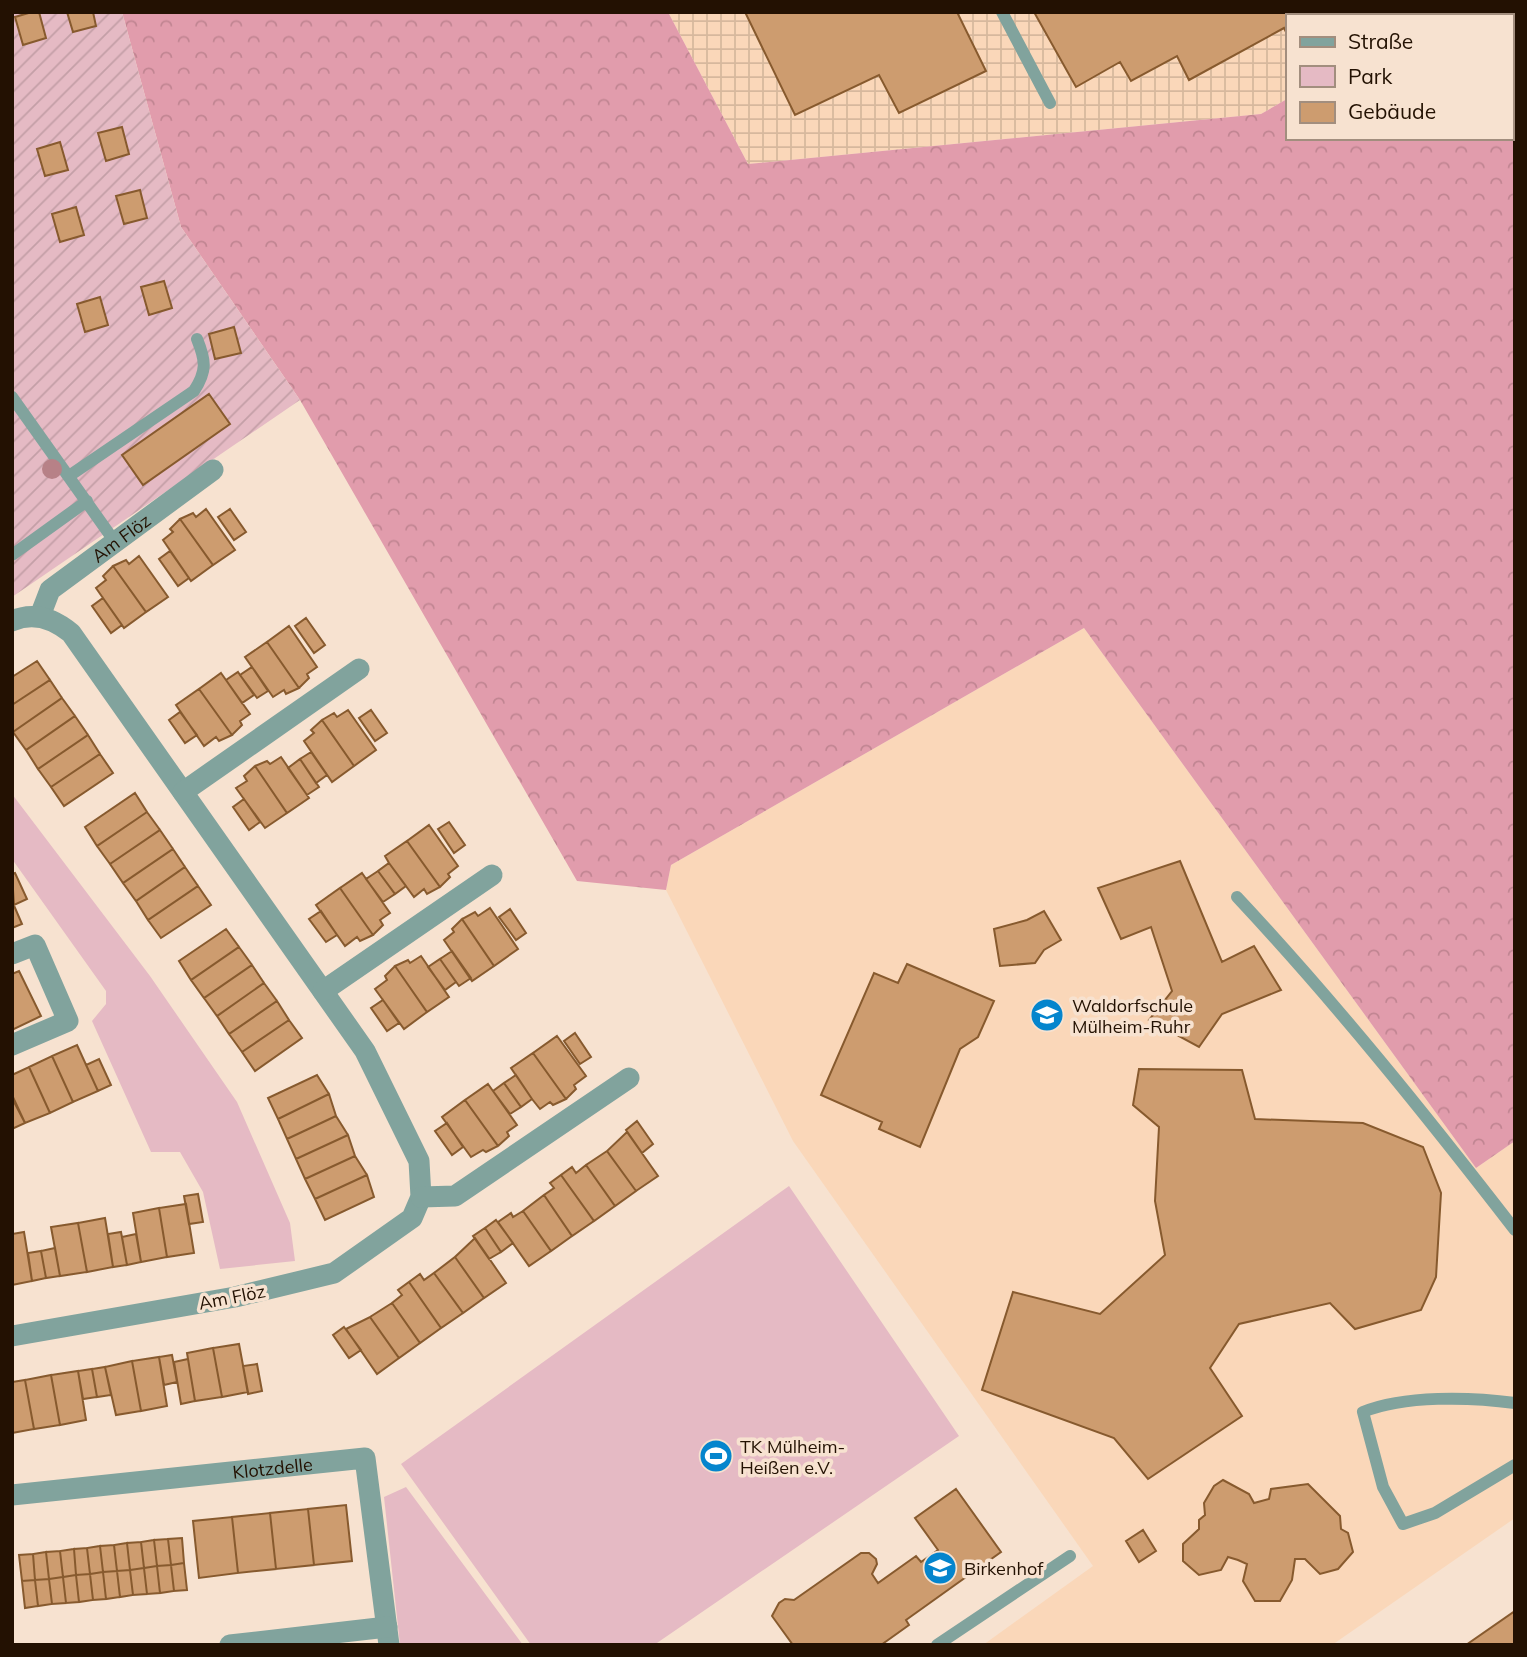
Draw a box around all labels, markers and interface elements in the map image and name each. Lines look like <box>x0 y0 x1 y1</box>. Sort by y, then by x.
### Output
legend <box>1286 14 1513 140</box>
text: Straße <box>1348 28 1413 54</box>
text: Park <box>1348 63 1392 89</box>
text: Gebäude <box>1348 98 1436 124</box>
street label: Am Flöz <box>87 508 155 567</box>
place label: Waldorfschule Mülheim-Ruhr <box>1072 994 1193 1038</box>
school or university icon: Waldorfschule Mülheim-Ruhr <box>1028 996 1066 1034</box>
street label: Am Flöz <box>197 1279 267 1315</box>
place label: TK Mülheim- Heißen e.V. <box>740 1435 845 1479</box>
sports icon: TK Mülheim- Heißen e.V. <box>697 1437 735 1475</box>
street label: Klotzdelle <box>231 1452 314 1483</box>
school or university icon: Birkenhof <box>921 1549 959 1587</box>
place label: Birkenhof <box>964 1557 1044 1580</box>

